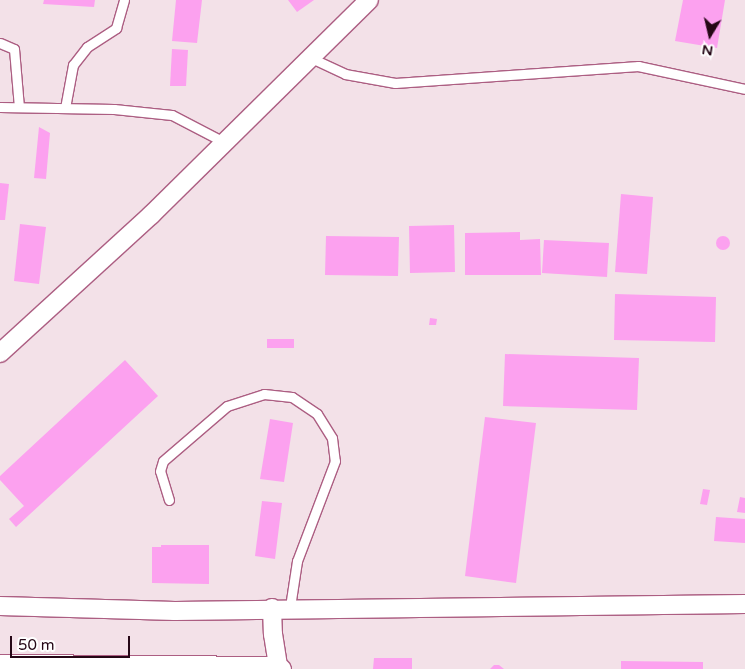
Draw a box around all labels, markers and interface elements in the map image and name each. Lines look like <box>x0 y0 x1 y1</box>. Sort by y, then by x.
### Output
north arrow <box>685 10 735 60</box>
text: N <box>701 41 714 60</box>
scale bar <box>12 626 132 658</box>
text: 50 m <box>18 636 55 654</box>

